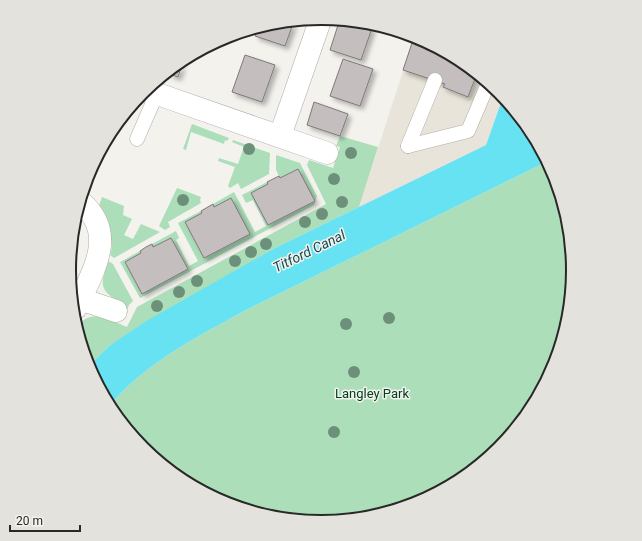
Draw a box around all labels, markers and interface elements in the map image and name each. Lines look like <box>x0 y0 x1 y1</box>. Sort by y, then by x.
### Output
water label: Titford Canal <box>270 226 348 275</box>
park label: Langley Park <box>335 386 409 401</box>
scale bar <box>10 507 80 533</box>
text: 20 m <box>16 514 43 528</box>

